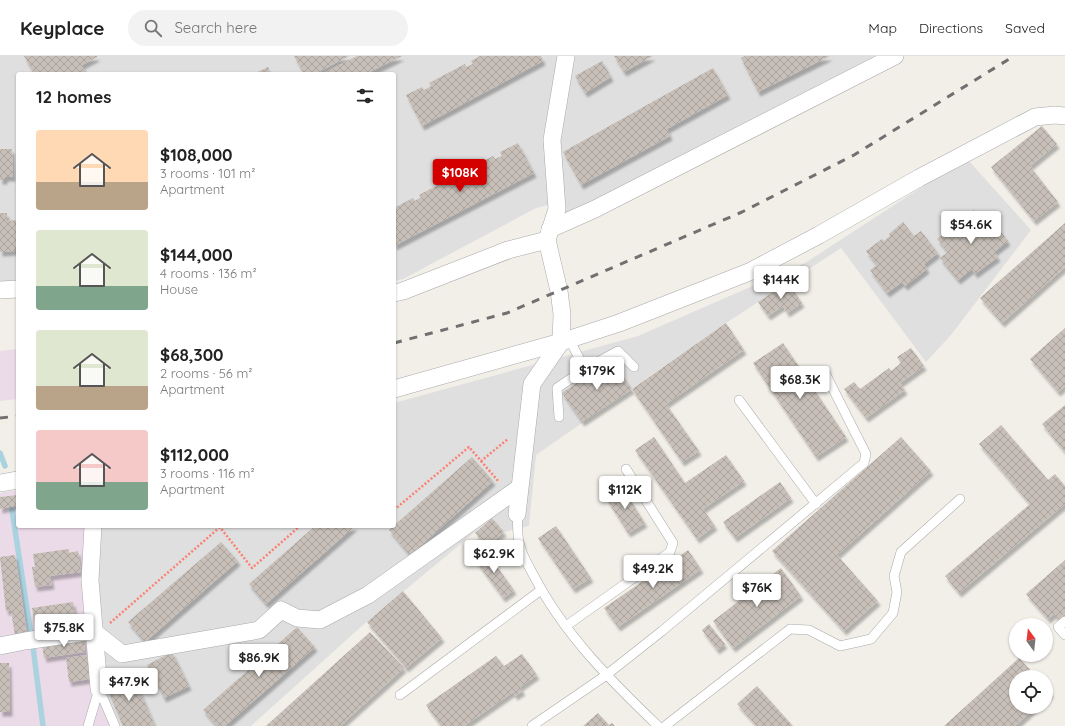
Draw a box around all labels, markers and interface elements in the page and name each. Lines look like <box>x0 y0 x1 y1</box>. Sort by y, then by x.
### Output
search box <box>128 10 408 46</box>
text: Keyplace <box>20 16 104 40</box>
icon: search <box>142 17 164 39</box>
text: Search here <box>174 18 257 37</box>
text: Map <box>868 19 897 37</box>
text: Directions <box>919 19 983 37</box>
text: Saved <box>1005 19 1045 37</box>
icon: filters <box>354 85 376 107</box>
text: 12 homes <box>36 86 112 107</box>
text: $108,000 <box>160 144 233 165</box>
icon: home <box>68 146 116 194</box>
pin: $108K <box>432 159 488 193</box>
text: $108K <box>442 164 478 180</box>
text: 3 rooms · 101 m² <box>160 165 255 181</box>
text: Apartment <box>160 181 225 197</box>
pin: $54.6K <box>938 211 1004 245</box>
text: $54.6K <box>950 216 992 232</box>
text: $144,000 <box>160 244 233 265</box>
icon: home <box>68 246 116 294</box>
text: 4 rooms · 136 m² <box>160 265 257 281</box>
pin: $144K <box>753 266 809 300</box>
text: $144K <box>763 271 799 287</box>
text: House <box>160 281 198 297</box>
text: $68,300 <box>160 344 224 365</box>
icon: home <box>68 346 116 394</box>
pin: $179K <box>569 357 625 391</box>
text: $179K <box>579 362 615 378</box>
text: 2 rooms · 56 m² <box>160 365 252 381</box>
pin: $68.3K <box>767 366 833 400</box>
text: $68.3K <box>780 371 820 387</box>
text: Apartment <box>160 381 225 397</box>
text: $112,000 <box>160 444 229 465</box>
icon: home <box>68 446 116 494</box>
text: 3 rooms · 116 m² <box>160 465 255 481</box>
pin: $112K <box>597 476 653 510</box>
text: Apartment <box>160 481 225 497</box>
text: $112K <box>608 481 642 497</box>
pin: $62.9K <box>461 540 527 574</box>
text: $62.9K <box>473 545 515 561</box>
pin: $49.2K <box>620 555 686 589</box>
text: $49.2K <box>632 560 674 576</box>
pin: $76K <box>733 574 781 608</box>
text: $76K <box>742 579 772 595</box>
pin: $75.8K <box>31 614 97 648</box>
north arrow <box>1009 618 1053 662</box>
map controls <box>1009 618 1053 714</box>
text: $75.8K <box>44 619 84 635</box>
pin: $86.9K <box>226 644 292 678</box>
text: $86.9K <box>238 649 280 665</box>
pin: $47.9K <box>96 668 162 702</box>
button: locate <box>1009 670 1053 714</box>
text: $47.9K <box>109 673 149 689</box>

